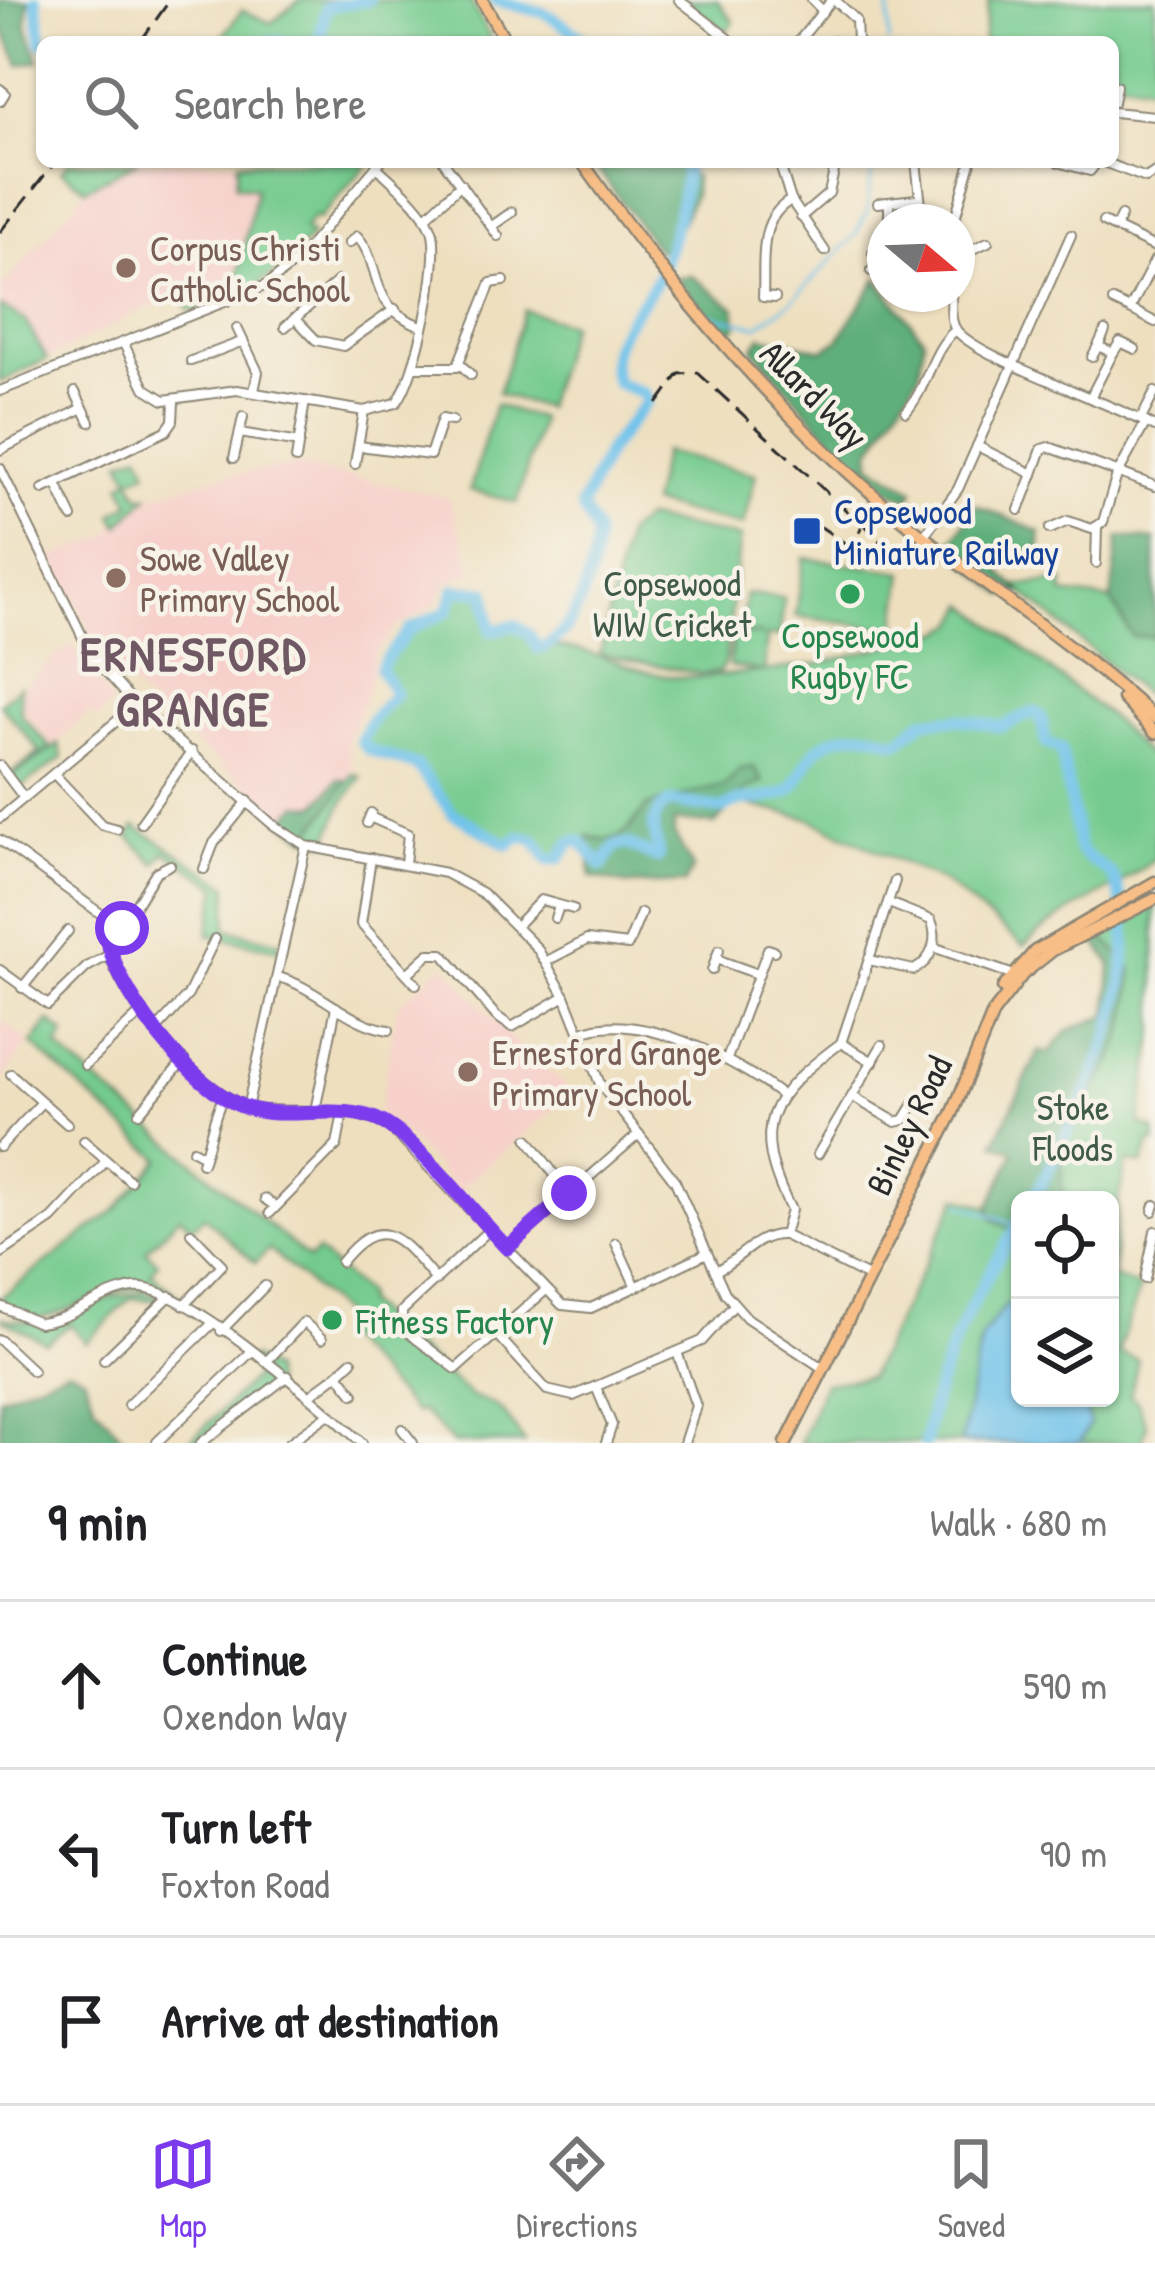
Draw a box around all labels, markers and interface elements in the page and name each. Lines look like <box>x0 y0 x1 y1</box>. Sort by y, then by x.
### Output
search box <box>36 36 1119 168</box>
icon: search <box>78 69 144 135</box>
text: Search here <box>174 72 366 133</box>
north arrow <box>867 204 975 312</box>
place label: Corpus Christi Catholic School <box>150 223 350 313</box>
marker: Corpus Christi Catholic School <box>113 255 139 281</box>
street label: Allard Way <box>750 329 880 459</box>
place label: Copsewood Miniature Railway <box>834 486 1059 576</box>
marker: Copsewood Miniature Railway <box>791 515 823 547</box>
place label: Sowe Valley Primary School <box>140 533 340 623</box>
park label: Copsewood WIW Cricket <box>593 558 752 648</box>
marker: Sowe Valley Primary School <box>103 565 129 591</box>
marker: Copsewood Rugby FC <box>837 581 863 607</box>
place label: Copsewood Rugby FC <box>781 610 919 700</box>
district label: ERNESFORD GRANGE <box>80 621 308 741</box>
route start <box>95 901 149 955</box>
place label: Ernesford Grange Primary School <box>492 1027 722 1117</box>
street label: Binley Road <box>853 1047 963 1203</box>
marker: Ernesford Grange Primary School <box>455 1059 481 1085</box>
park label: Stoke Floods <box>1032 1082 1113 1172</box>
route end <box>542 1166 596 1220</box>
map controls <box>1011 1191 1119 1407</box>
button: locate <box>1011 1191 1119 1299</box>
place label: Fitness Factory <box>355 1296 554 1345</box>
button: layers <box>1011 1299 1119 1407</box>
marker: Fitness Factory <box>319 1307 345 1333</box>
text: 9 min <box>48 1487 148 1556</box>
text: Walk · 680 m <box>930 1495 1107 1548</box>
text: Continue <box>162 1628 307 1689</box>
icon: ahead <box>48 1652 114 1718</box>
text: 590 m <box>1023 1658 1107 1711</box>
text: Oxendon Way <box>162 1689 348 1742</box>
text: Turn left <box>162 1796 311 1857</box>
icon: left <box>48 1820 114 1886</box>
text: 90 m <box>1040 1826 1107 1879</box>
text: Foxton Road <box>162 1857 329 1910</box>
icon: arrive <box>48 1988 114 2054</box>
text: Arrive at destination <box>162 1990 499 2051</box>
tab: Map <box>150 2131 216 2247</box>
tab: Directions <box>516 2131 638 2247</box>
tab: Saved <box>938 2131 1005 2247</box>

